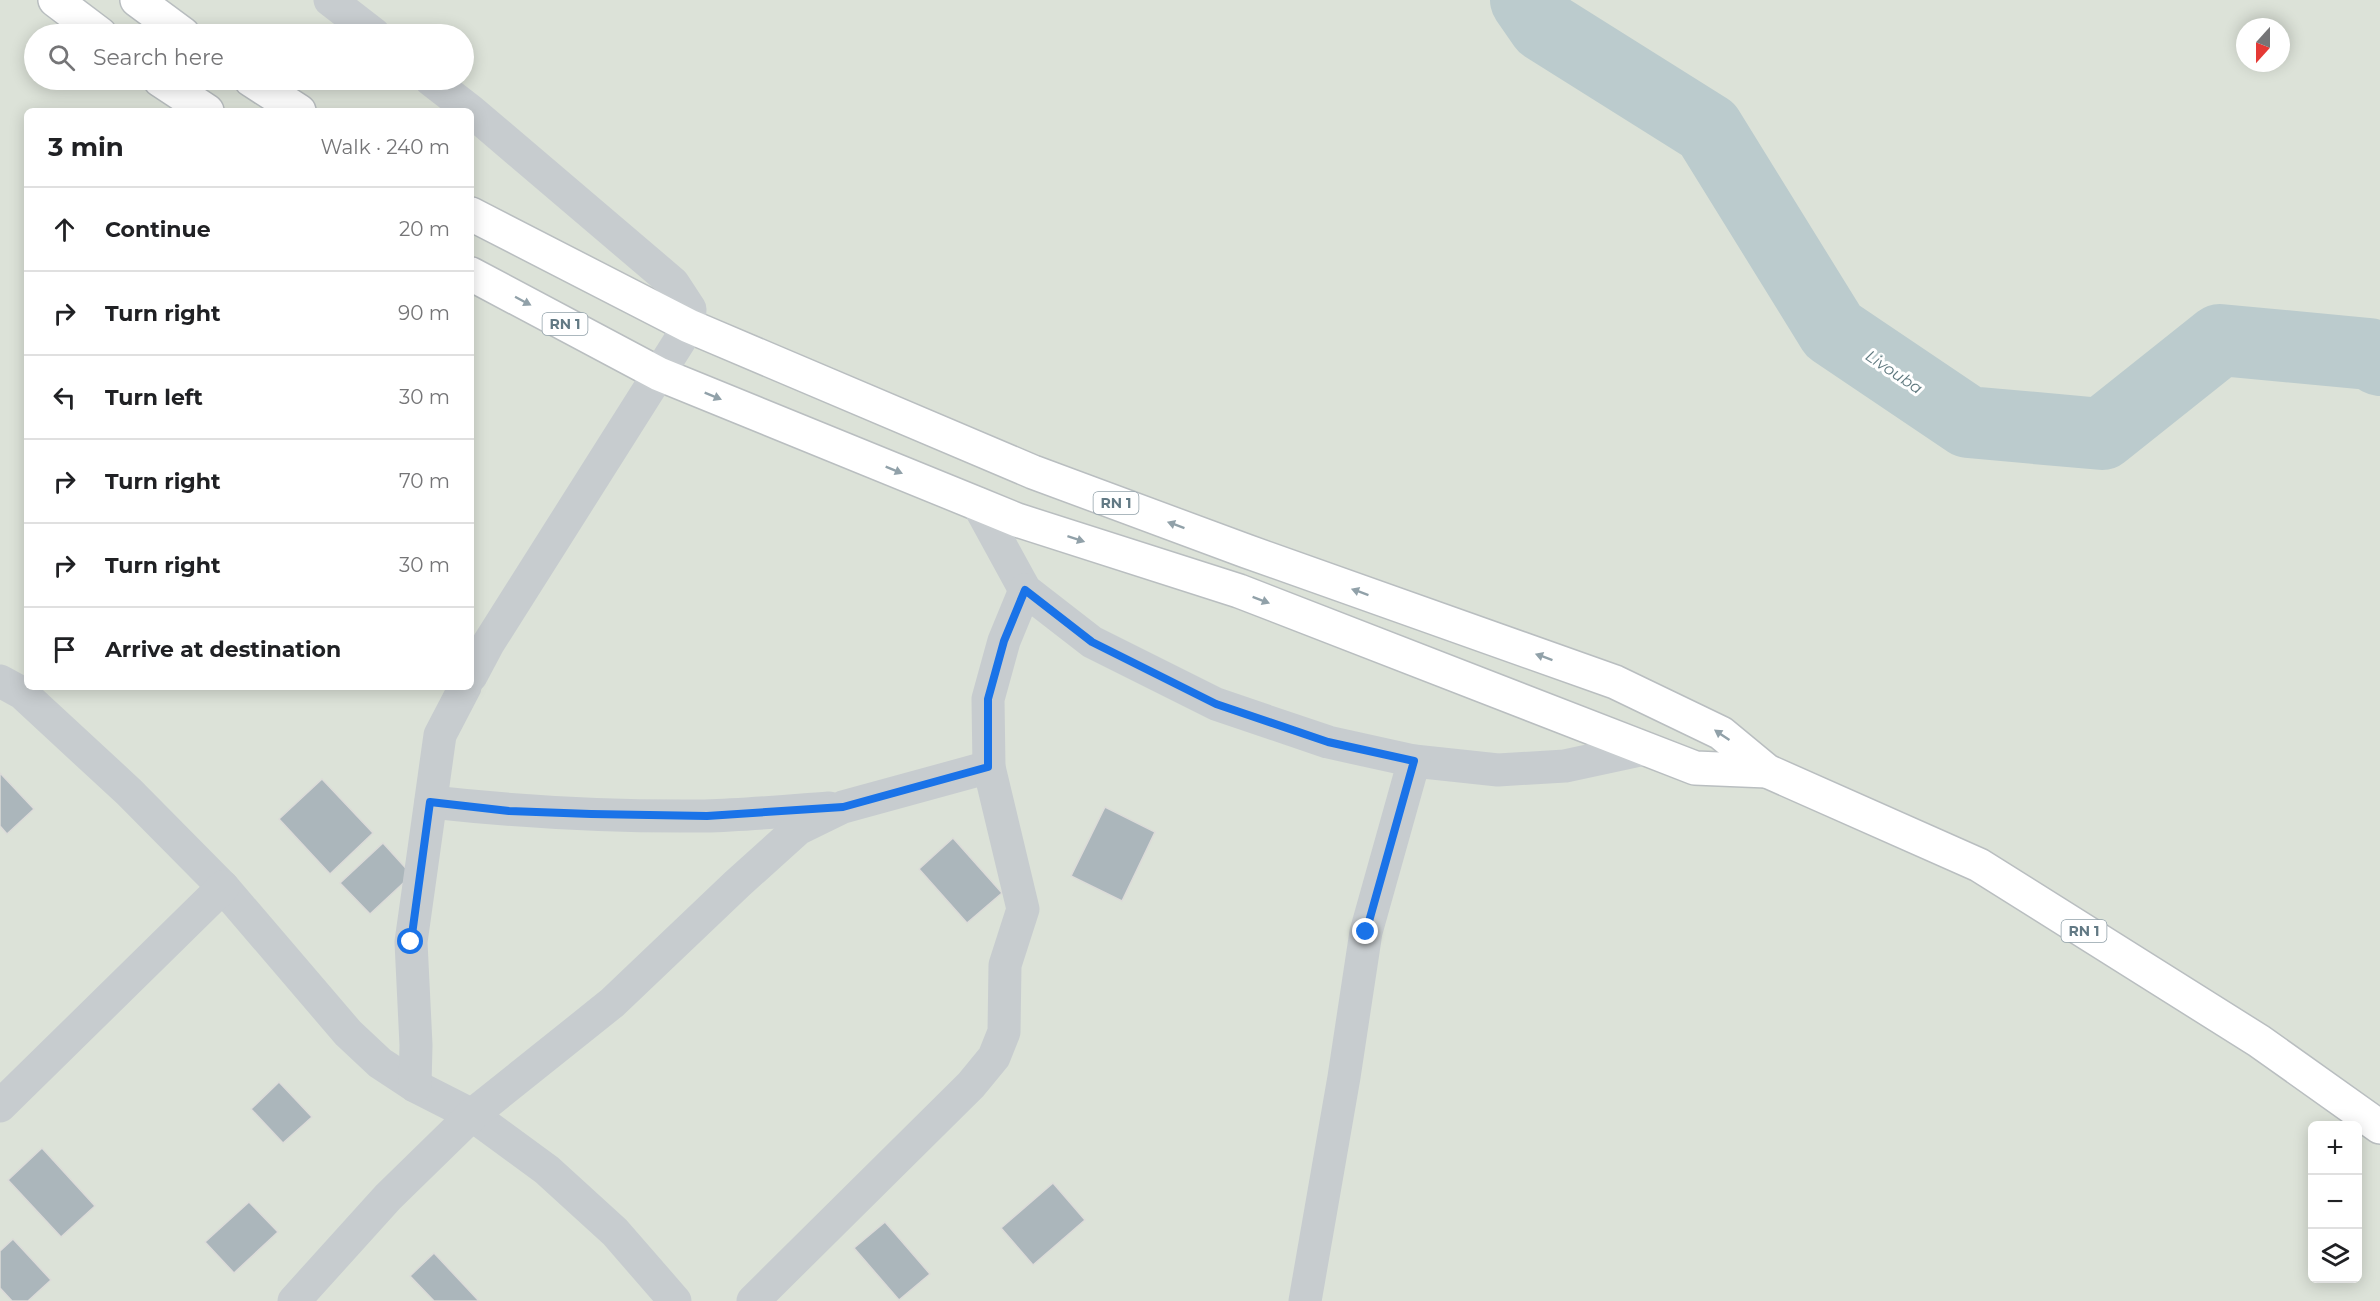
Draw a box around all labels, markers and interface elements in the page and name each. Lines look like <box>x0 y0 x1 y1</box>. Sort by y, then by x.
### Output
north arrow <box>2236 18 2290 72</box>
search box <box>24 24 474 90</box>
icon: search <box>45 41 78 74</box>
text: Search here <box>93 44 224 71</box>
text: 3 min <box>48 131 124 163</box>
text: Walk · 240 m <box>320 135 450 159</box>
icon: ahead <box>48 213 81 246</box>
text: Continue <box>105 216 211 243</box>
text: 20 m <box>399 217 450 241</box>
one-way arrow <box>514 296 531 306</box>
icon: right <box>48 297 81 330</box>
text: Turn right <box>105 300 220 327</box>
text: 90 m <box>398 301 450 325</box>
road number: RN 1 <box>542 313 588 335</box>
water label: Livouba <box>1862 346 1926 398</box>
icon: left <box>48 381 81 414</box>
text: Turn left <box>105 384 203 411</box>
text: 30 m <box>399 385 450 409</box>
one-way arrow <box>704 392 722 401</box>
icon: right <box>48 465 81 498</box>
one-way arrow <box>885 465 903 475</box>
text: Turn right <box>105 468 220 495</box>
text: 70 m <box>399 469 450 493</box>
road number: RN 1 <box>1094 492 1138 514</box>
one-way arrow <box>1167 520 1185 530</box>
one-way arrow <box>1067 535 1085 544</box>
icon: right <box>48 549 81 582</box>
text: Turn right <box>105 552 220 579</box>
text: 30 m <box>399 553 450 577</box>
one-way arrow <box>1351 586 1369 596</box>
one-way arrow <box>1252 596 1270 605</box>
icon: arrive <box>48 633 81 666</box>
text: Arrive at destination <box>105 636 341 663</box>
one-way arrow <box>1535 651 1553 661</box>
one-way arrow <box>1714 730 1730 741</box>
route end <box>1352 918 1378 944</box>
road number: RN 1 <box>2062 920 2106 942</box>
route start <box>397 928 423 954</box>
map controls <box>2308 1121 2362 1283</box>
button: + <box>2308 1121 2362 1175</box>
button: − <box>2308 1175 2362 1229</box>
button: layers <box>2308 1229 2362 1283</box>

